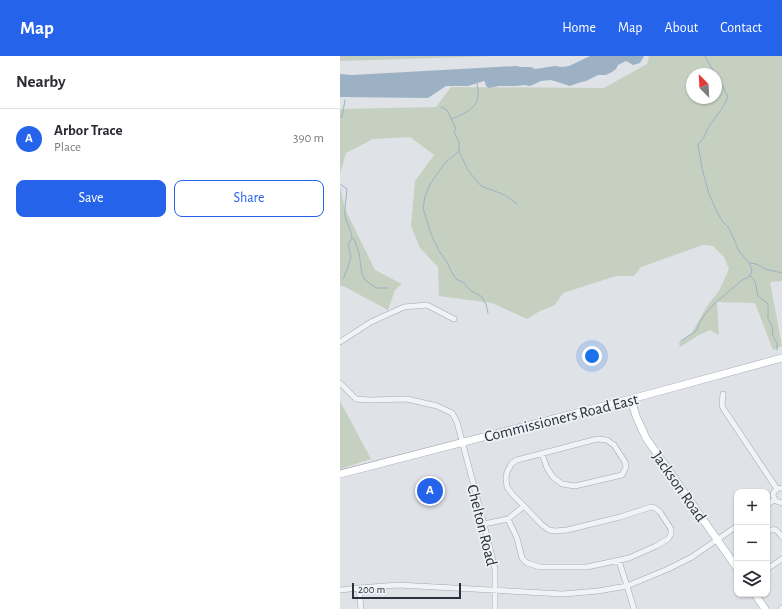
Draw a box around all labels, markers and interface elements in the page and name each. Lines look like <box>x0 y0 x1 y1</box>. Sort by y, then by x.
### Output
text: Map <box>20 19 54 38</box>
text: Home <box>562 21 596 35</box>
text: Map <box>618 21 642 35</box>
text: About <box>664 21 698 35</box>
text: Contact <box>720 21 762 35</box>
north arrow <box>686 68 722 104</box>
text: Nearby <box>16 73 66 90</box>
text: Arbor Trace <box>54 123 122 138</box>
text: A <box>25 132 33 145</box>
text: 390 m <box>293 132 324 145</box>
text: Place <box>54 141 81 154</box>
button: Save <box>16 180 166 217</box>
button: Share <box>174 180 324 217</box>
your location <box>582 346 602 366</box>
street label: Commissioners Road East <box>483 391 640 445</box>
street label: Jackson Road <box>649 448 709 525</box>
pin: A <box>417 476 443 506</box>
street label: Chelton Road <box>464 483 500 568</box>
map controls <box>734 489 770 597</box>
button: + <box>734 489 770 525</box>
button: − <box>734 525 770 561</box>
button: layers <box>734 561 770 597</box>
scale bar <box>352 581 461 600</box>
text: 200 m <box>358 584 385 595</box>

